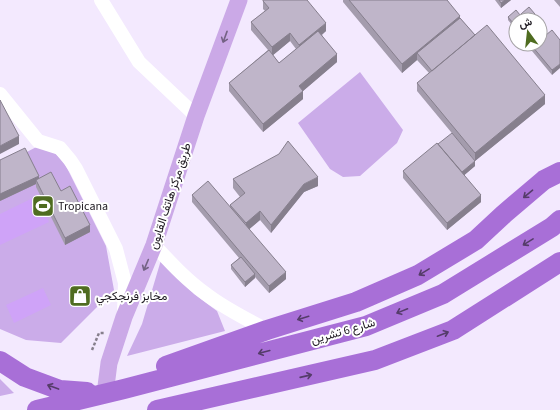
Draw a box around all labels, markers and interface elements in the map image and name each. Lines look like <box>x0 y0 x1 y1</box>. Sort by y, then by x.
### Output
north arrow <box>508 12 548 52</box>
text: ش <box>517 14 534 32</box>
one-way arrow <box>221 30 229 42</box>
street label: طريق مركز هاتف القابون <box>145 140 196 252</box>
one-way arrow <box>522 190 533 198</box>
sports icon: Tropicana <box>30 193 56 219</box>
place label: Tropicana <box>58 198 108 215</box>
one-way arrow <box>523 238 534 246</box>
one-way arrow <box>142 259 149 271</box>
one-way arrow <box>418 268 430 276</box>
shop icon: مخابز فرنجكجي <box>67 283 93 309</box>
place label: مخابز فرنجكجي <box>96 288 167 306</box>
one-way arrow <box>396 308 408 316</box>
street label: شارع 6 تشرين <box>309 314 377 349</box>
one-way arrow <box>297 315 310 322</box>
one-way arrow <box>437 329 449 337</box>
one-way arrow <box>258 349 271 357</box>
one-way arrow <box>299 372 312 380</box>
one-way arrow <box>47 383 59 391</box>

